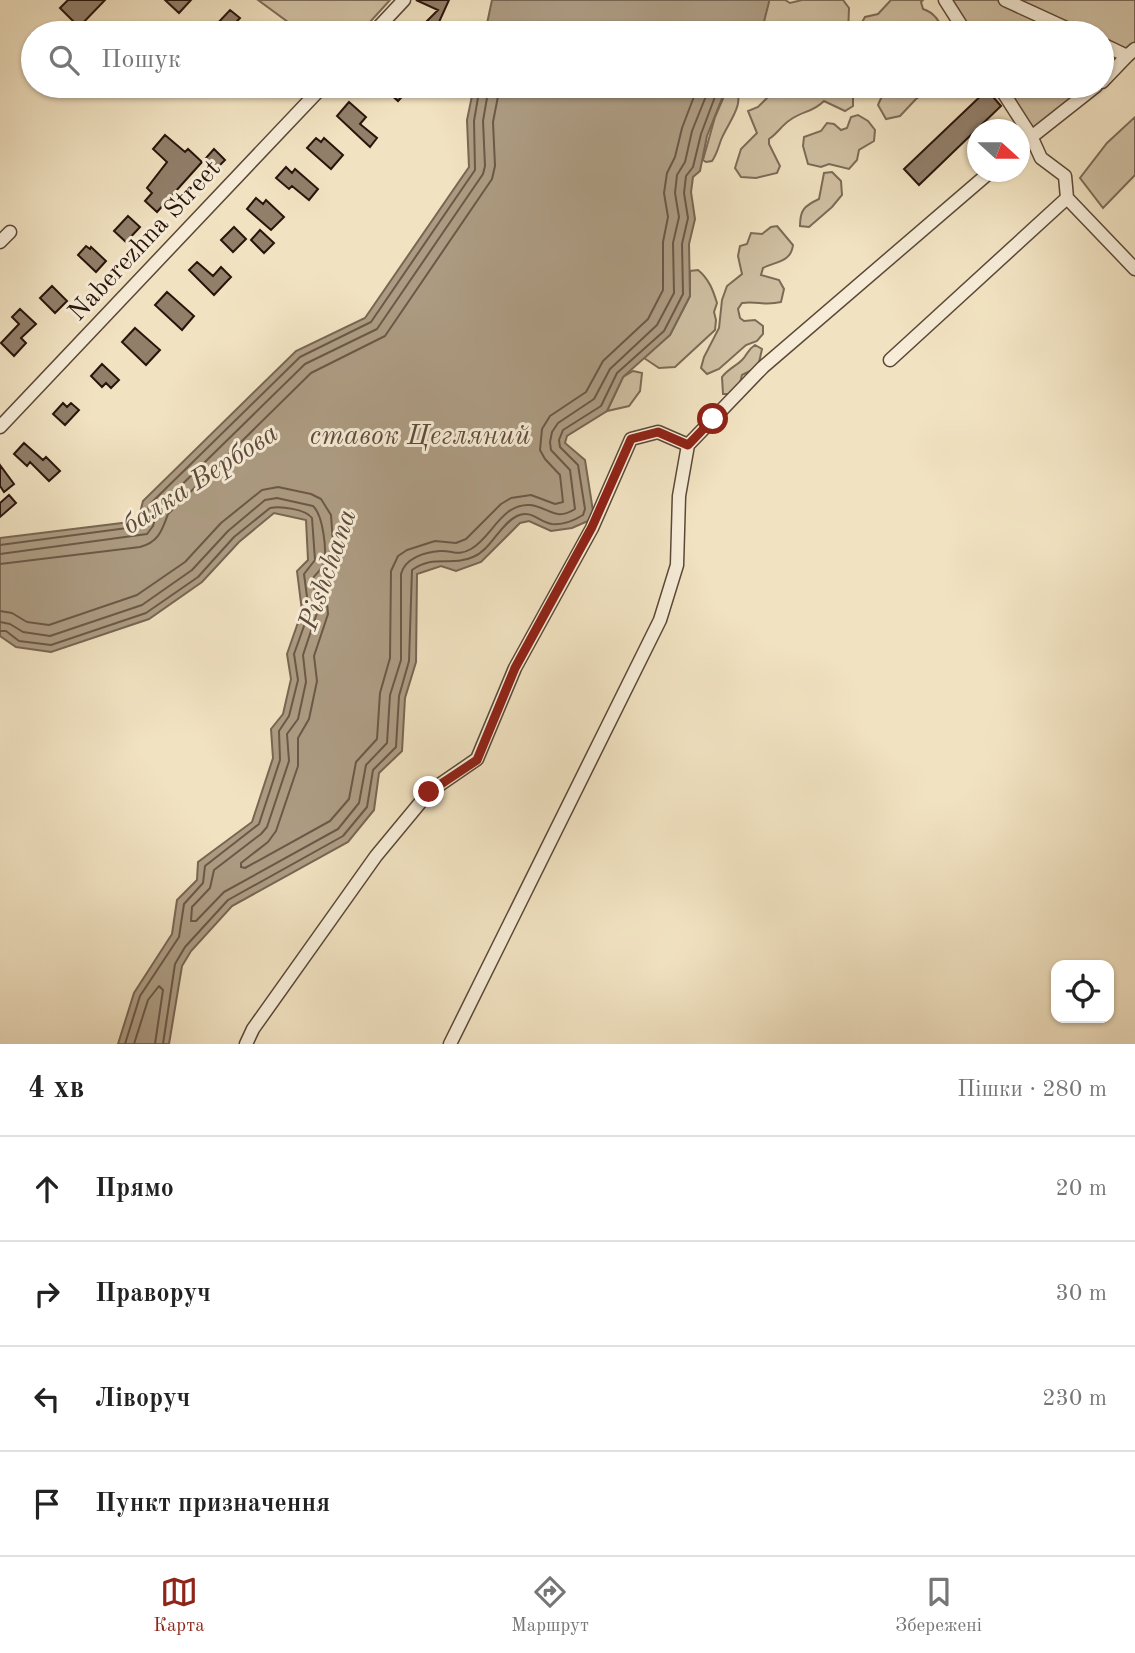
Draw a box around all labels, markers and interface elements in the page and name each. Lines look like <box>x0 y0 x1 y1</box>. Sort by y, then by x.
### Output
search box <box>21 21 1114 98</box>
icon: search <box>45 41 83 79</box>
text: Пошук <box>101 47 181 73</box>
north arrow <box>967 119 1030 182</box>
street label: Naberezhna Street <box>64 156 226 326</box>
route start <box>697 403 728 434</box>
water label: балка Вербова <box>118 419 284 541</box>
water label: ставок Цегляний <box>309 423 531 451</box>
water label: Pishchana <box>295 506 363 635</box>
route end <box>413 776 444 807</box>
map controls <box>1051 960 1114 1023</box>
button: locate <box>1051 960 1114 1023</box>
text: 4 хв <box>28 1074 84 1104</box>
text: Пішки · 280 m <box>957 1078 1107 1101</box>
icon: ahead <box>28 1170 66 1208</box>
text: Прямо <box>95 1176 174 1202</box>
text: 20 m <box>1056 1177 1107 1200</box>
icon: right <box>28 1275 66 1313</box>
text: Праворуч <box>95 1281 211 1307</box>
text: 30 m <box>1056 1282 1107 1305</box>
icon: left <box>28 1380 66 1418</box>
text: Ліворуч <box>95 1386 190 1412</box>
text: 230 m <box>1042 1387 1107 1410</box>
icon: arrive <box>28 1485 66 1523</box>
text: Пункт призначення <box>95 1491 330 1517</box>
tab: Карта <box>153 1573 205 1638</box>
tab: Маршрут <box>511 1573 589 1638</box>
tab: Збережені <box>895 1573 982 1638</box>

